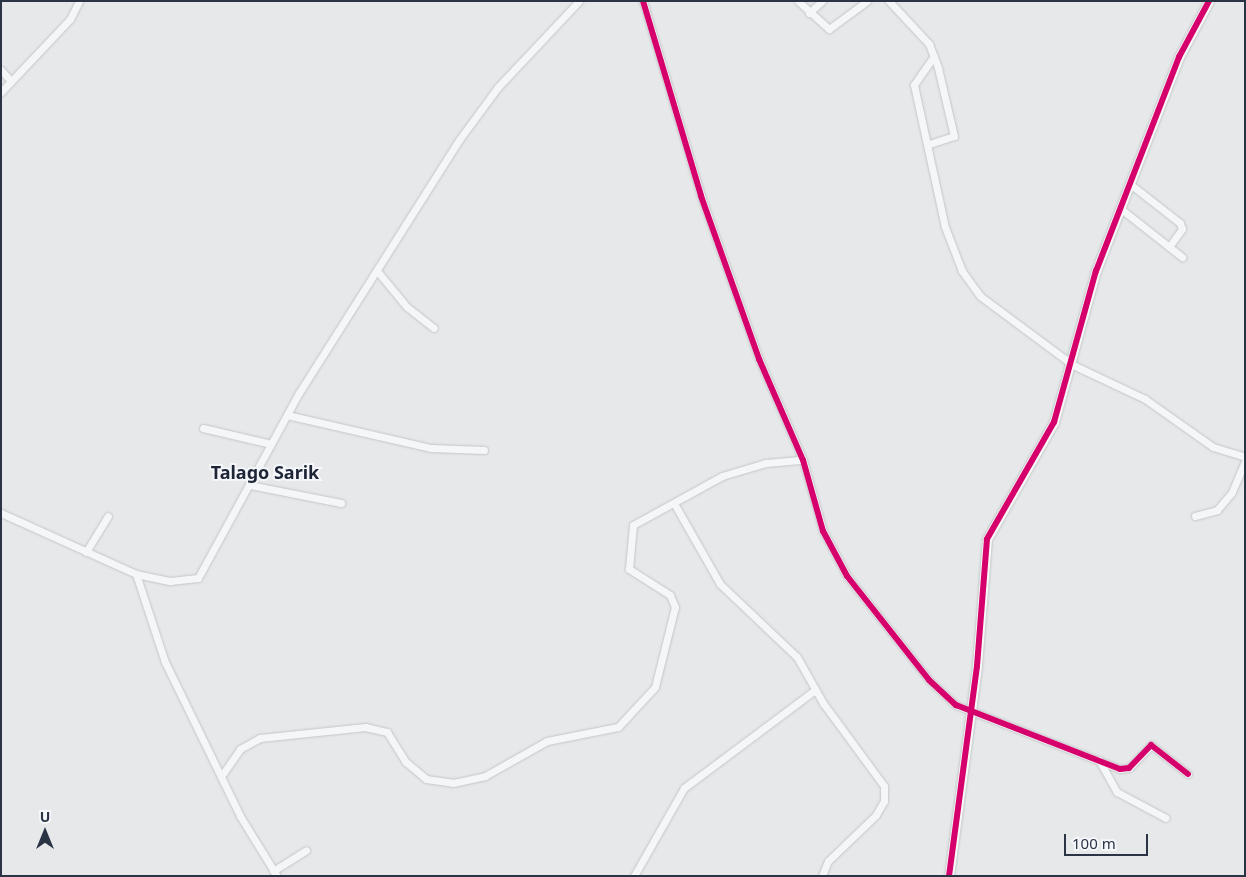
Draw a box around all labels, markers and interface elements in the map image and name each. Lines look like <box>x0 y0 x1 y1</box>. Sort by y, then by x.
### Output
district label: Talago Sarik <box>211 461 319 483</box>
north arrow <box>20 807 70 857</box>
text: U <box>40 807 50 826</box>
scale bar <box>1066 824 1150 856</box>
text: 100 m <box>1072 833 1116 853</box>

